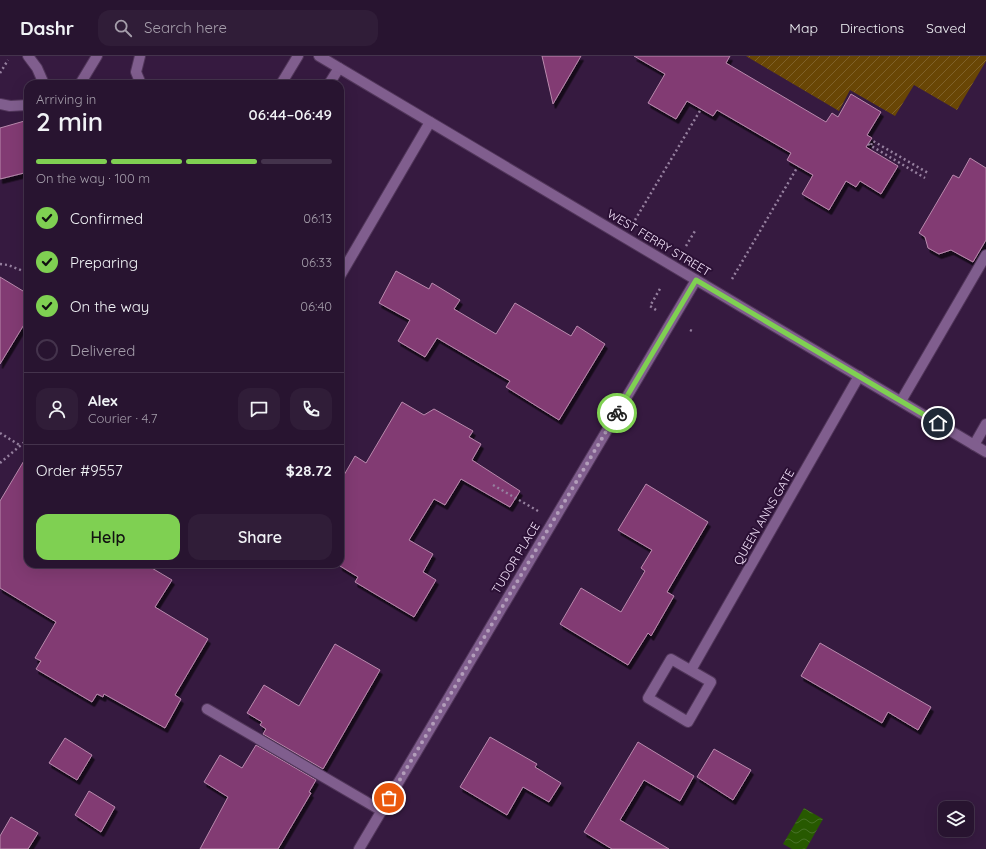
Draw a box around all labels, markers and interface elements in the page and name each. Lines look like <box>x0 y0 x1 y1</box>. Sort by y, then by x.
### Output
search box <box>98 10 378 46</box>
text: Dashr <box>20 16 74 40</box>
icon: search <box>112 17 134 39</box>
text: Search here <box>144 18 227 37</box>
text: Map <box>789 19 818 37</box>
text: Directions <box>840 19 904 37</box>
text: Saved <box>926 19 966 37</box>
text: Arriving in <box>36 91 96 107</box>
text: 2 min <box>36 105 103 138</box>
text: 06:44–06:49 <box>249 105 332 124</box>
text: On the way · 100 m <box>36 170 150 186</box>
street label: WEST FERRY STREET <box>605 206 714 279</box>
icon: check <box>36 207 58 229</box>
text: Confirmed <box>70 209 143 228</box>
text: 06:13 <box>303 210 332 226</box>
icon: check <box>36 251 58 273</box>
text: Preparing <box>70 253 138 272</box>
text: 06:33 <box>301 254 332 270</box>
icon: check <box>36 295 58 317</box>
text: On the way <box>70 297 149 316</box>
text: 06:40 <box>300 298 332 314</box>
text: Delivered <box>70 341 135 360</box>
button: person <box>36 388 78 430</box>
button: chat <box>238 388 280 430</box>
button: phone <box>290 388 332 430</box>
text: Alex <box>88 391 118 410</box>
courier <box>597 393 637 433</box>
icon: bike <box>606 402 628 424</box>
pin <box>921 406 955 440</box>
text: Courier · 4.7 <box>88 410 157 426</box>
icon: home <box>927 412 949 434</box>
text: Order #9557 <box>36 461 123 480</box>
text: $28.72 <box>286 461 332 480</box>
street label: QUEEN ANNS GATE <box>730 466 797 567</box>
button: Help <box>36 514 180 560</box>
button: Share <box>188 514 332 560</box>
street label: TUDOR PLACE <box>488 519 543 596</box>
pin <box>372 781 406 815</box>
icon: bag <box>378 787 400 809</box>
map controls <box>938 801 974 837</box>
button: layers <box>938 801 974 837</box>

